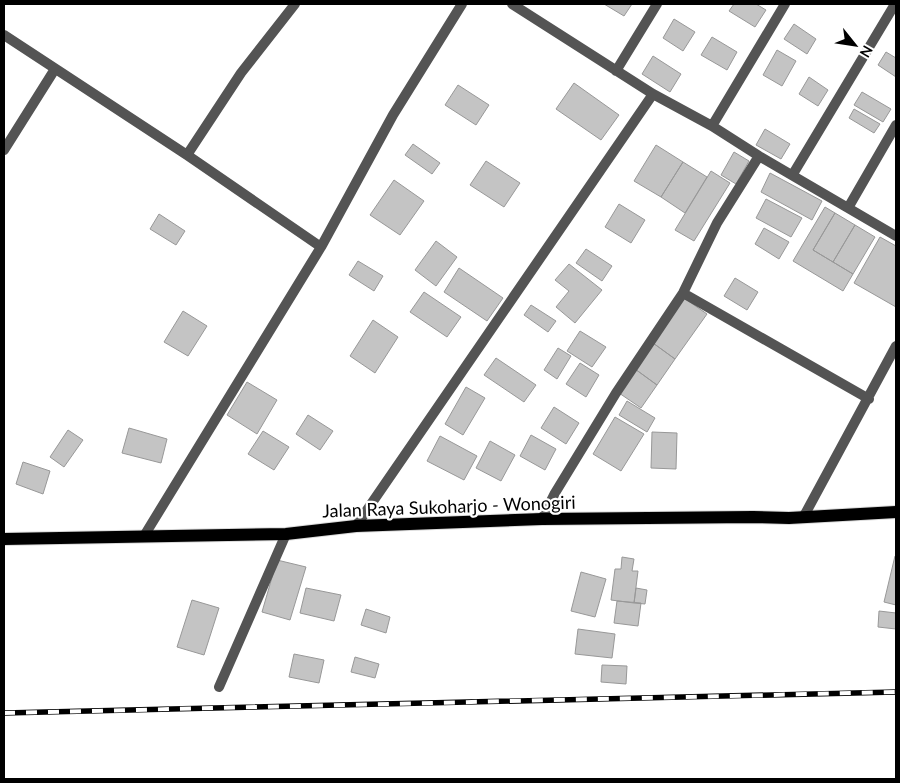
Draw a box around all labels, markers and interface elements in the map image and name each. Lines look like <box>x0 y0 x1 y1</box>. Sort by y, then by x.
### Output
north arrow <box>830 20 880 70</box>
text: N <box>857 43 877 61</box>
street label: Jalan Raya Sukoharjo - Wonogiri <box>322 491 576 521</box>

